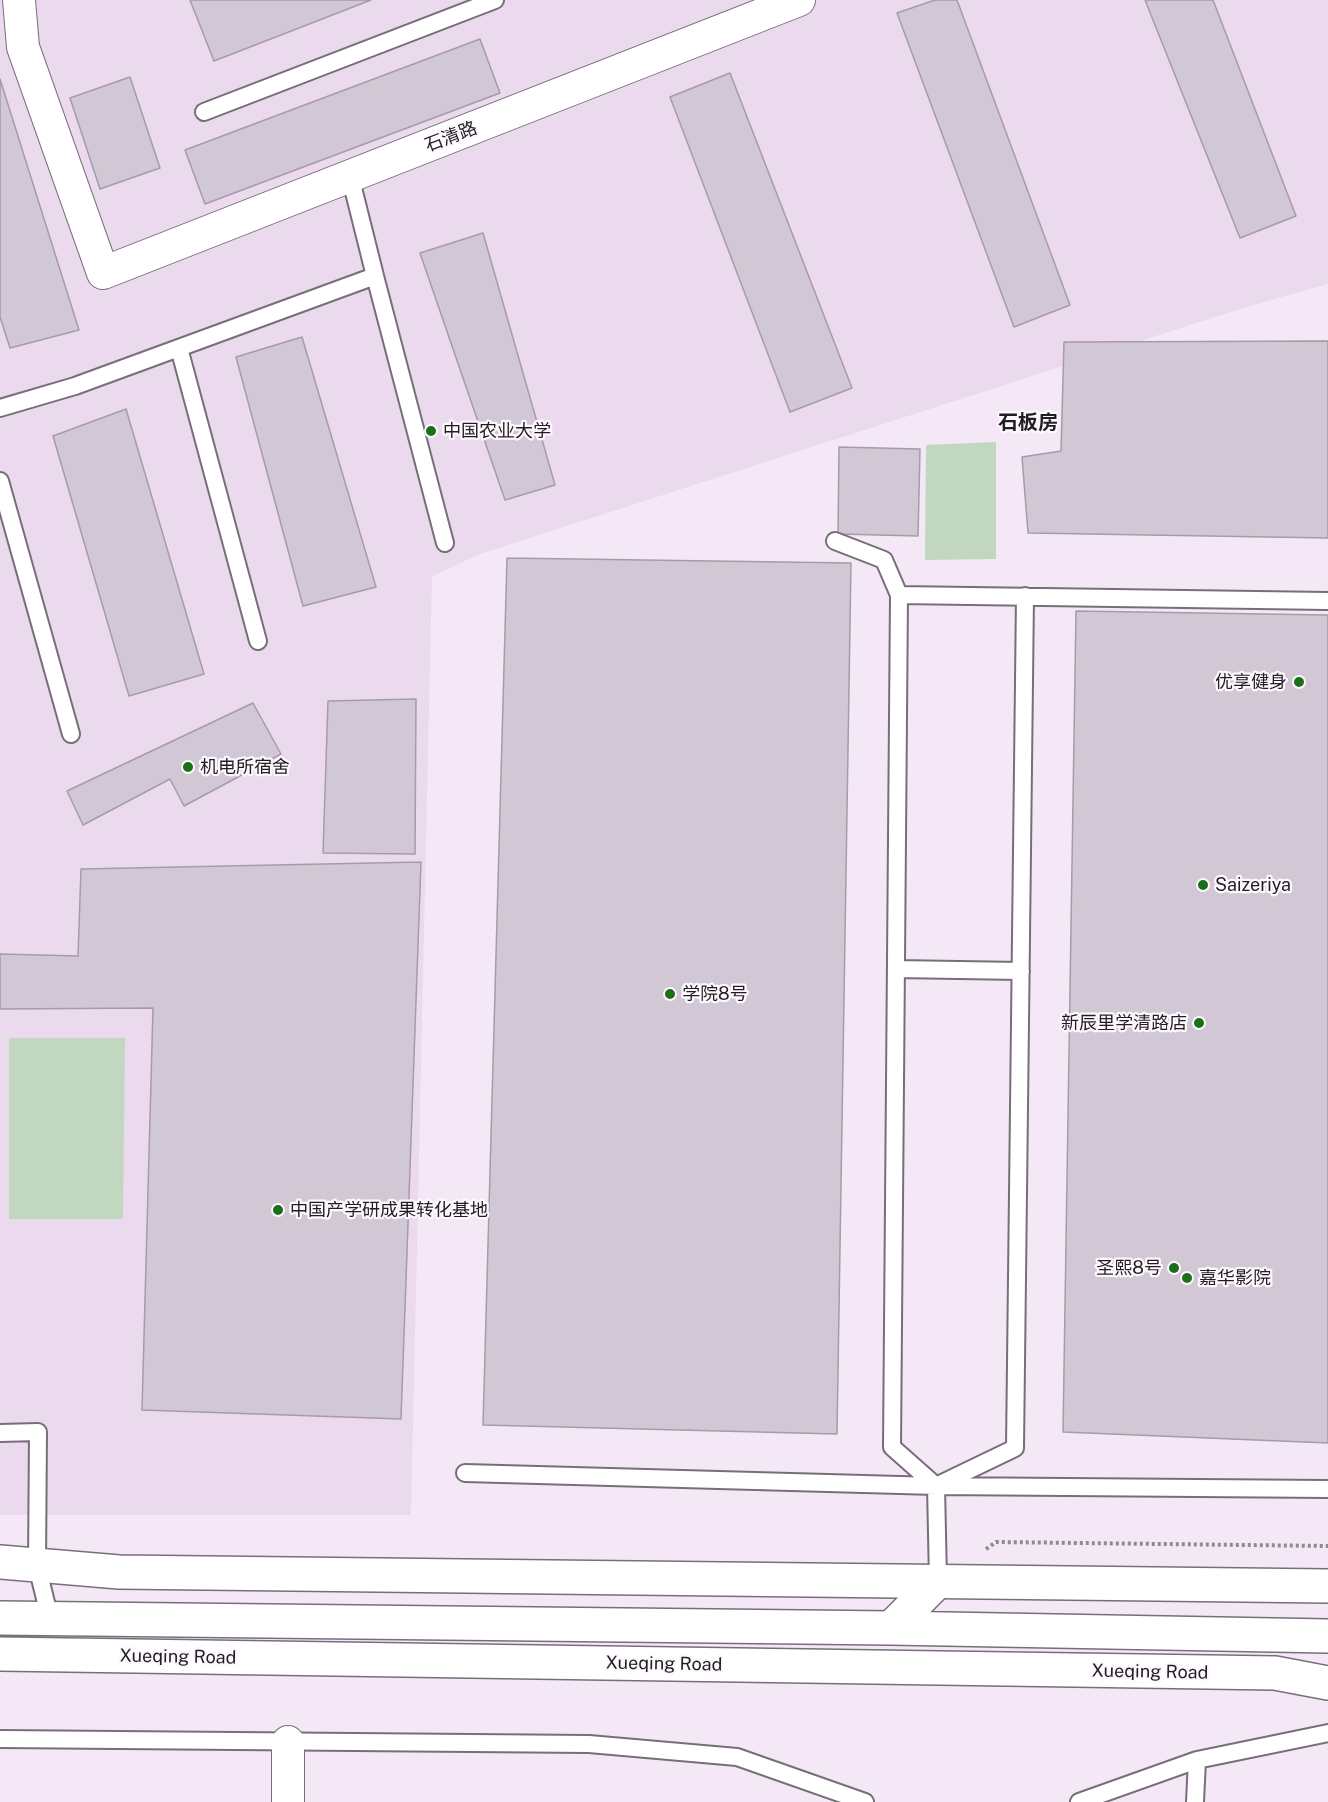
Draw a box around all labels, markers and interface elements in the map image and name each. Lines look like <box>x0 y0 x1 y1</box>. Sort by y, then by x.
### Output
street label: 石清路 <box>422 117 480 157</box>
district label: 石板房 <box>998 411 1058 435</box>
place label: 中国农业大学 <box>443 420 551 442</box>
marker: 中国农业大学 <box>424 424 438 438</box>
place label: 优享健身 <box>1215 671 1287 693</box>
marker: 优享健身 <box>1292 675 1306 689</box>
place label: 机电所宿舍 <box>200 756 290 778</box>
marker: 机电所宿舍 <box>181 760 195 774</box>
place label: Saizeriya <box>1215 874 1291 896</box>
marker: Saizeriya <box>1196 878 1210 892</box>
place label: 学院8号 <box>682 983 748 1005</box>
marker: 学院8号 <box>663 987 677 1001</box>
place label: 新辰里学清路店 <box>1061 1012 1187 1034</box>
marker: 新辰里学清路店 <box>1192 1016 1206 1030</box>
place label: 中国产学研成果转化基地 <box>290 1199 488 1221</box>
marker: 中国产学研成果转化基地 <box>271 1203 285 1217</box>
place label: 圣熙8号 <box>1096 1257 1162 1279</box>
marker: 圣熙8号 <box>1167 1261 1181 1275</box>
place label: 嘉华影院 <box>1199 1267 1271 1289</box>
marker: 嘉华影院 <box>1180 1271 1194 1285</box>
street label: Xueqing Road <box>119 1645 237 1669</box>
street label: Xueqing Road <box>605 1652 723 1676</box>
street label: Xueqing Road <box>1091 1660 1209 1684</box>

